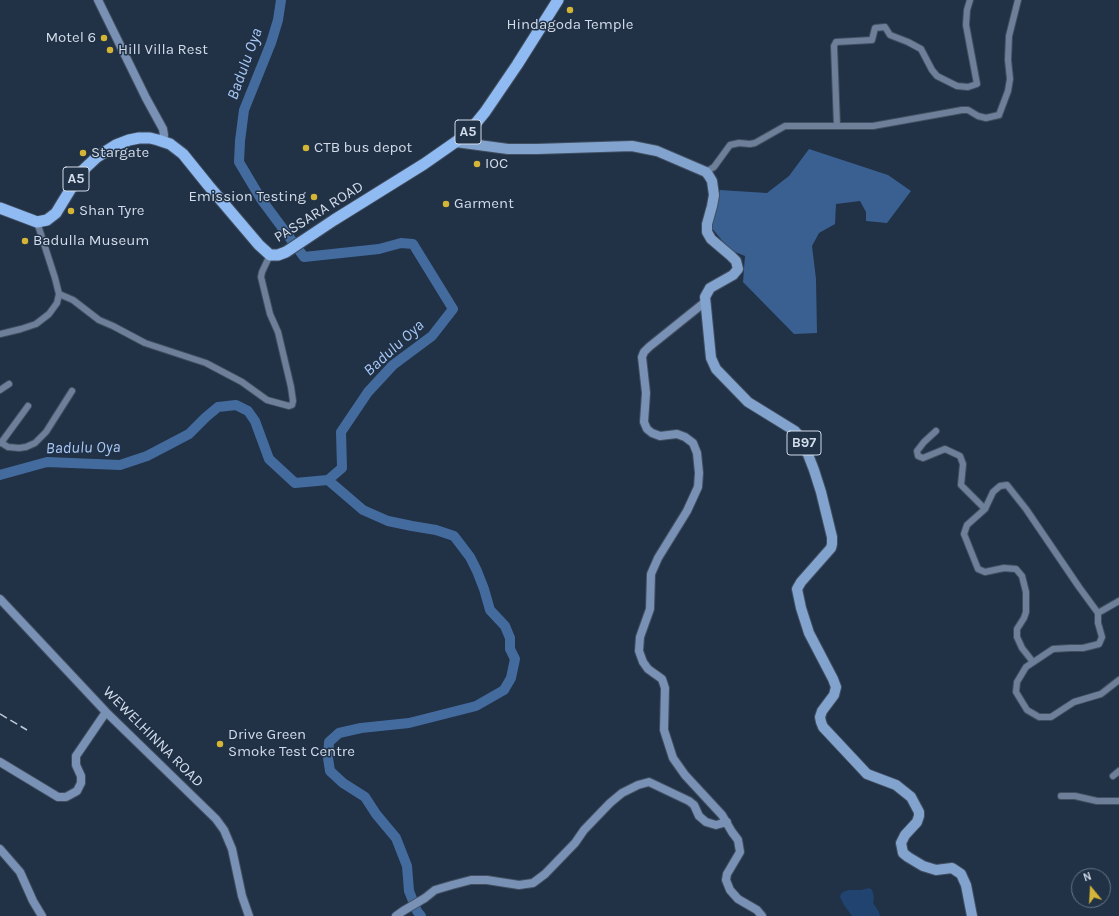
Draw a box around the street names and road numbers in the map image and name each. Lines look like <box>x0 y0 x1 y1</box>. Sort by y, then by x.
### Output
road number: A5 <box>455 120 481 144</box>
road number: A5 <box>63 167 89 191</box>
street label: PASSARA ROAD <box>271 177 367 247</box>
road number: B97 <box>787 431 821 455</box>
street label: WEWELHINNA ROAD <box>99 683 207 791</box>

